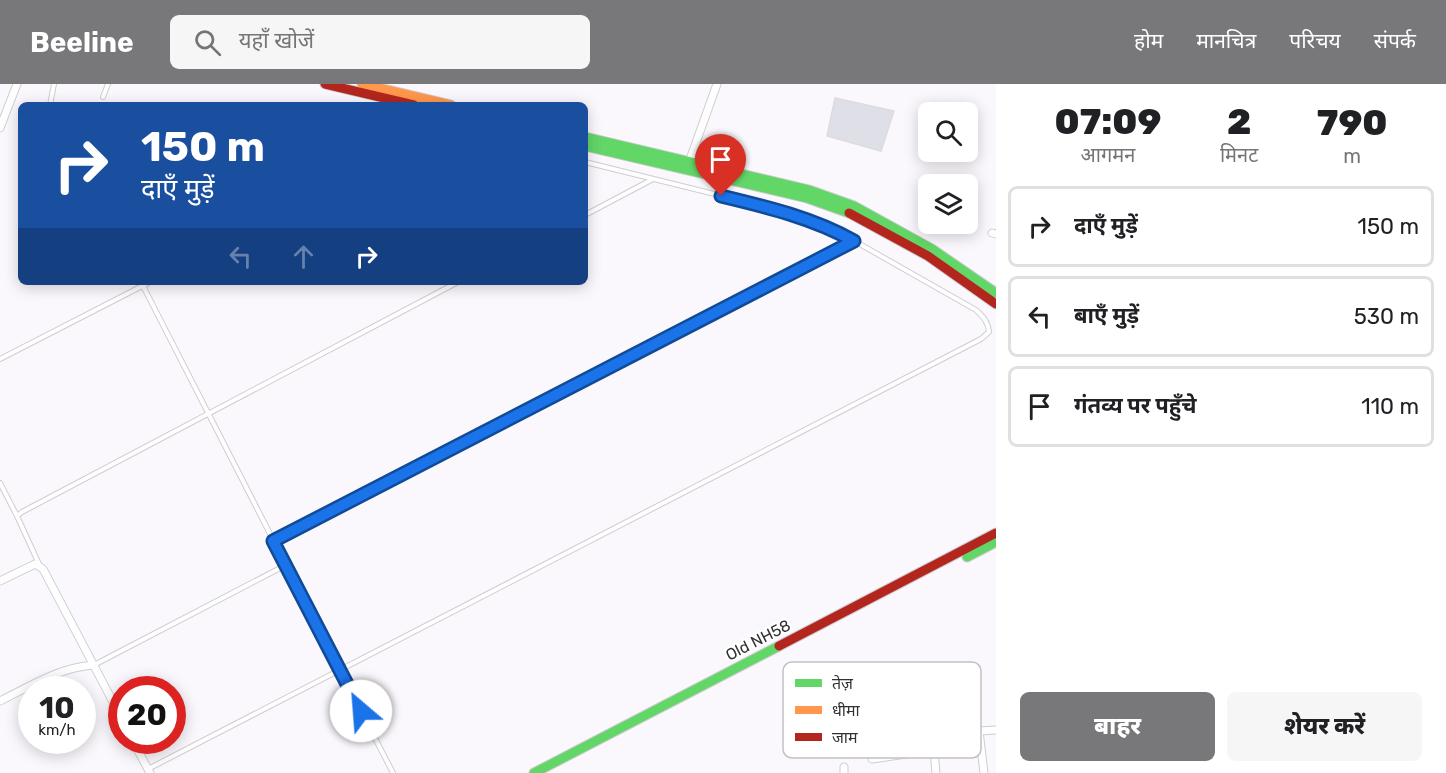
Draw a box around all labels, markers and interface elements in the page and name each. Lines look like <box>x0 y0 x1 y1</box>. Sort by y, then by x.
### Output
search box <box>170 15 590 69</box>
text: Beeline <box>30 26 134 59</box>
icon: search <box>191 26 224 59</box>
text: यहाँ खोजें <box>239 27 314 54</box>
text: होम <box>1134 28 1163 53</box>
text: मानचित्र <box>1196 28 1256 53</box>
text: परिचय <box>1289 28 1341 53</box>
text: संपर्क <box>1374 28 1416 53</box>
text: 07:09 <box>1055 100 1161 143</box>
text: 2 <box>1227 100 1251 143</box>
text: 790 <box>1317 101 1387 144</box>
map controls <box>918 102 978 234</box>
button: search <box>918 102 978 162</box>
text: 150 m <box>141 122 265 172</box>
icon: right <box>42 126 120 204</box>
pin <box>695 134 746 196</box>
icon: arrive <box>704 143 737 176</box>
text: आगमन <box>1081 143 1135 167</box>
text: मिनट <box>1220 143 1258 167</box>
text: m <box>1343 144 1361 168</box>
text: दाएँ मुड़ें <box>141 173 214 205</box>
button: layers <box>918 174 978 234</box>
icon: right <box>1023 210 1056 243</box>
text: दाएँ मुड़ें <box>1074 212 1138 239</box>
text: 150 m <box>1358 213 1419 240</box>
icon: left <box>224 240 257 273</box>
icon: ahead <box>287 240 320 273</box>
icon: right <box>350 240 383 273</box>
icon: left <box>1023 300 1056 333</box>
text: बाएँ मुड़ें <box>1074 302 1139 329</box>
text: 530 m <box>1354 303 1419 330</box>
icon: arrive <box>1023 390 1056 423</box>
text: गंतव्य पर पहुँचे <box>1074 392 1196 419</box>
text: 110 m <box>1361 393 1419 420</box>
street label: Old NH58 <box>722 616 794 664</box>
legend <box>783 662 981 758</box>
text: तेज़ <box>832 674 854 693</box>
speed limit sign: 20 <box>108 676 186 754</box>
position arrow <box>329 679 393 743</box>
text: 10 <box>39 690 75 726</box>
button: बाहर <box>1020 692 1215 761</box>
button: शेयर करें <box>1227 692 1422 761</box>
text: धीमा <box>832 701 861 720</box>
text: km/h <box>38 721 76 739</box>
text: जाम <box>832 728 858 747</box>

